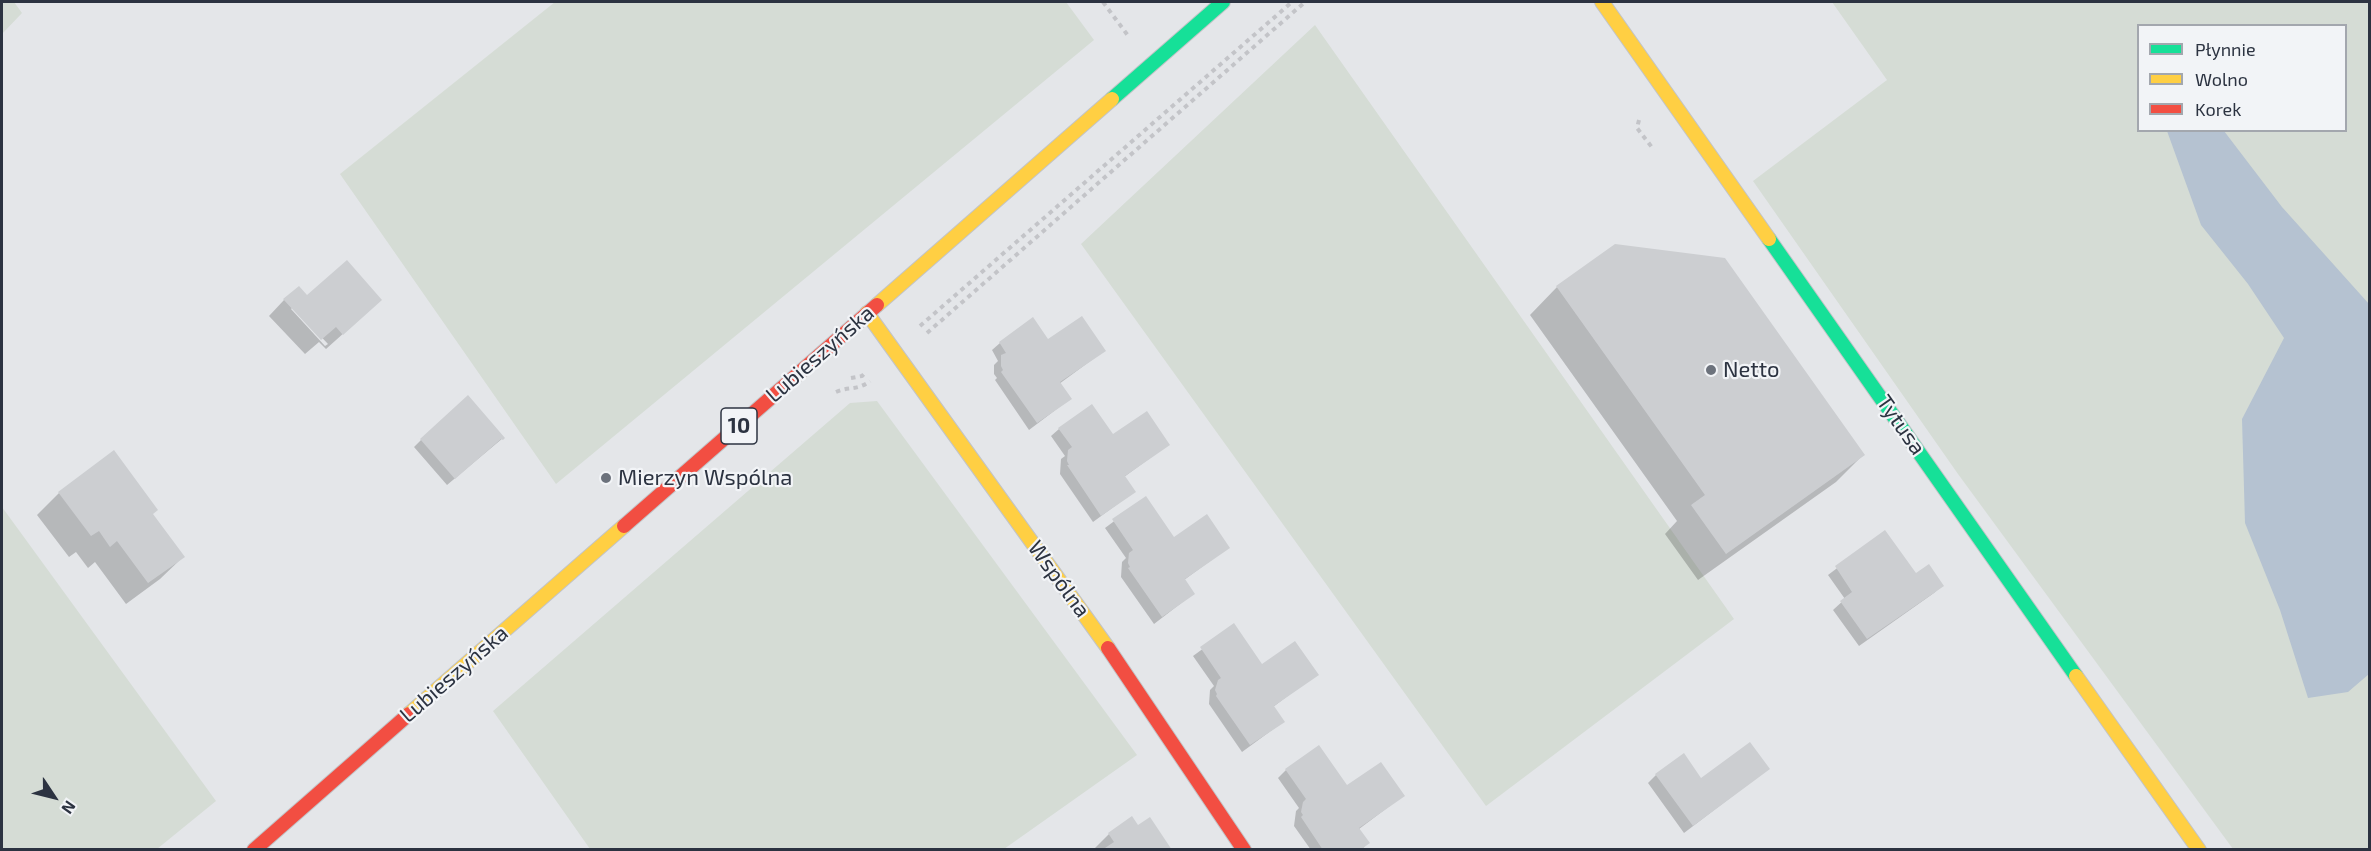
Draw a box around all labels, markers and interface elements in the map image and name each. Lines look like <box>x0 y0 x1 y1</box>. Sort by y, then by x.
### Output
legend <box>2137 24 2347 132</box>
text: Płynnie <box>2195 38 2256 60</box>
text: Wolno <box>2195 68 2248 90</box>
text: Korek <box>2195 98 2241 120</box>
street label: Lubieszyńska <box>760 300 880 408</box>
place label: Netto <box>1723 357 1780 383</box>
marker: Netto <box>1704 363 1718 377</box>
street label: Tytusa <box>1871 390 1931 460</box>
road number: 10 <box>721 408 757 444</box>
place label: Mierzyn Wspólna <box>618 465 792 491</box>
marker: Mierzyn Wspólna <box>599 471 613 485</box>
street label: Wspólna <box>1022 535 1096 623</box>
street label: Lubieszyńska <box>394 620 514 728</box>
north arrow <box>24 767 84 827</box>
text: N <box>58 797 80 818</box>

